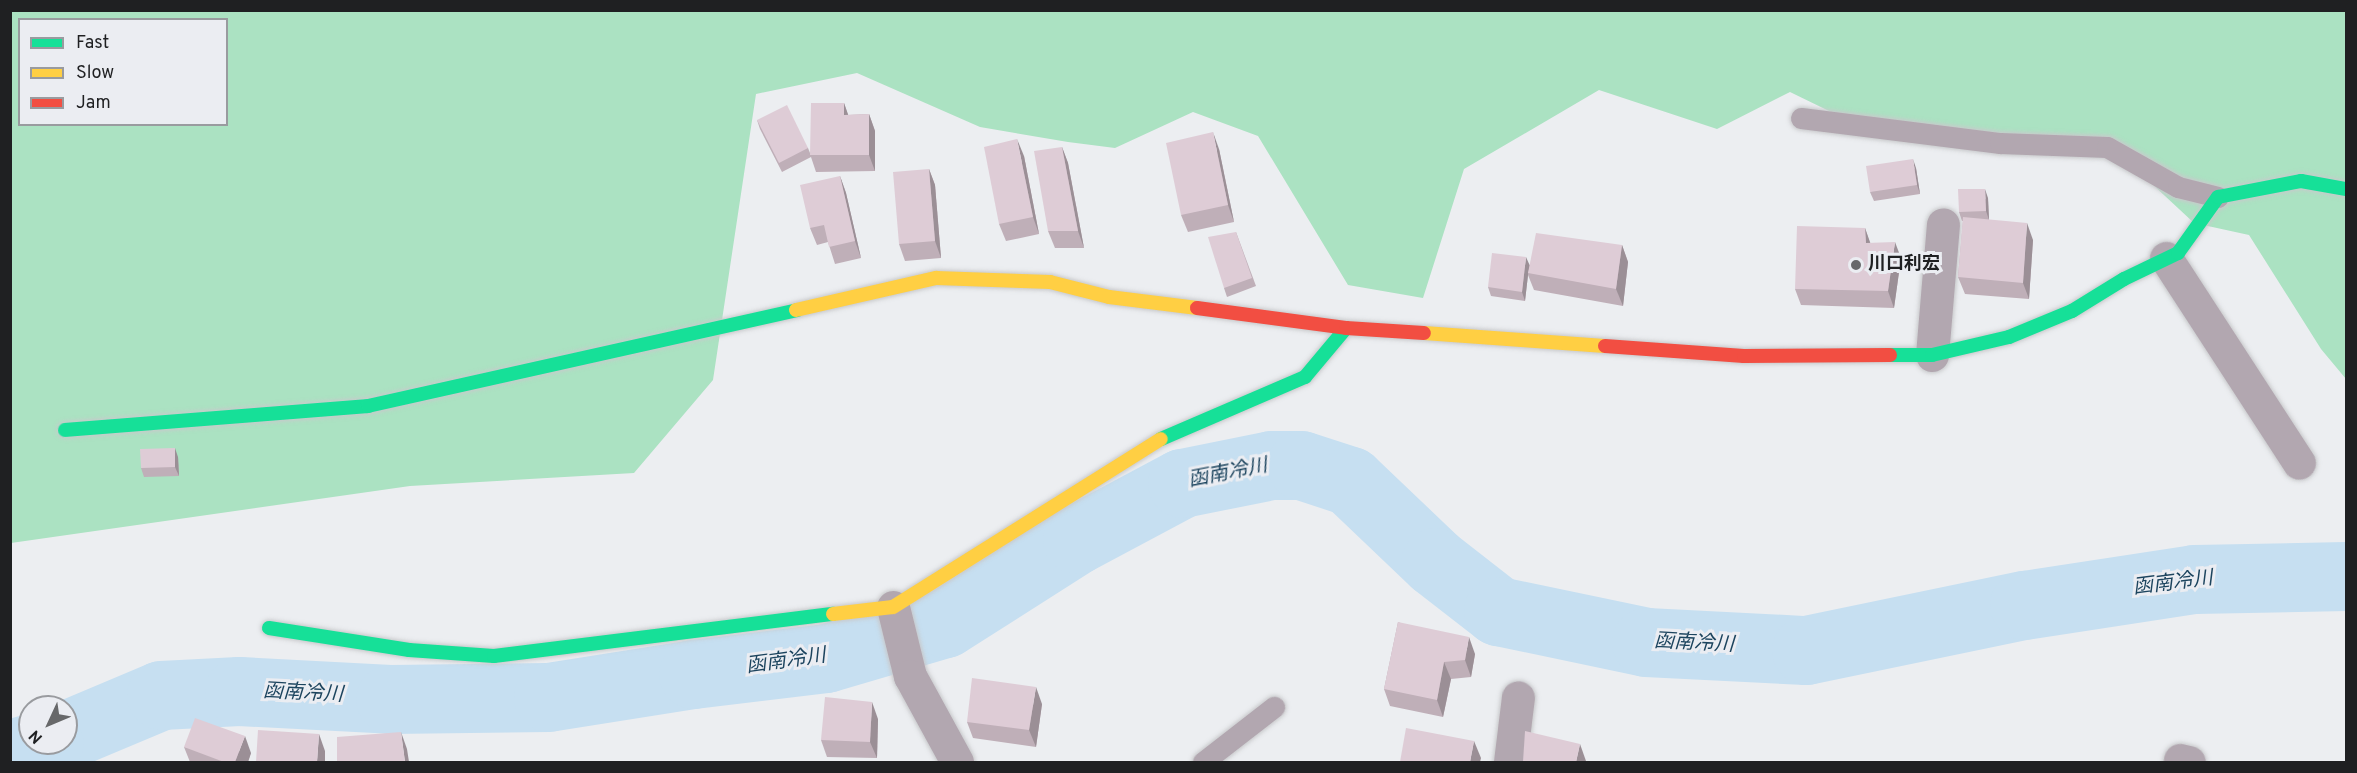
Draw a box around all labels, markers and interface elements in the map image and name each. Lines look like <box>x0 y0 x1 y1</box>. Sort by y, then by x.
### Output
legend <box>18 18 228 126</box>
text: Fast <box>76 32 109 55</box>
text: Slow <box>76 62 114 85</box>
text: Jam <box>76 92 111 115</box>
place label: 川口利宏 <box>1868 254 1940 276</box>
marker: 川口利宏 <box>1849 258 1863 272</box>
water label: 函南冷川 <box>1186 455 1270 493</box>
water label: 函南冷川 <box>2132 567 2214 601</box>
water label: 函南冷川 <box>1653 630 1735 658</box>
water label: 函南冷川 <box>745 645 827 679</box>
water label: 函南冷川 <box>262 680 344 708</box>
north arrow <box>18 695 78 755</box>
text: N <box>25 725 48 747</box>

